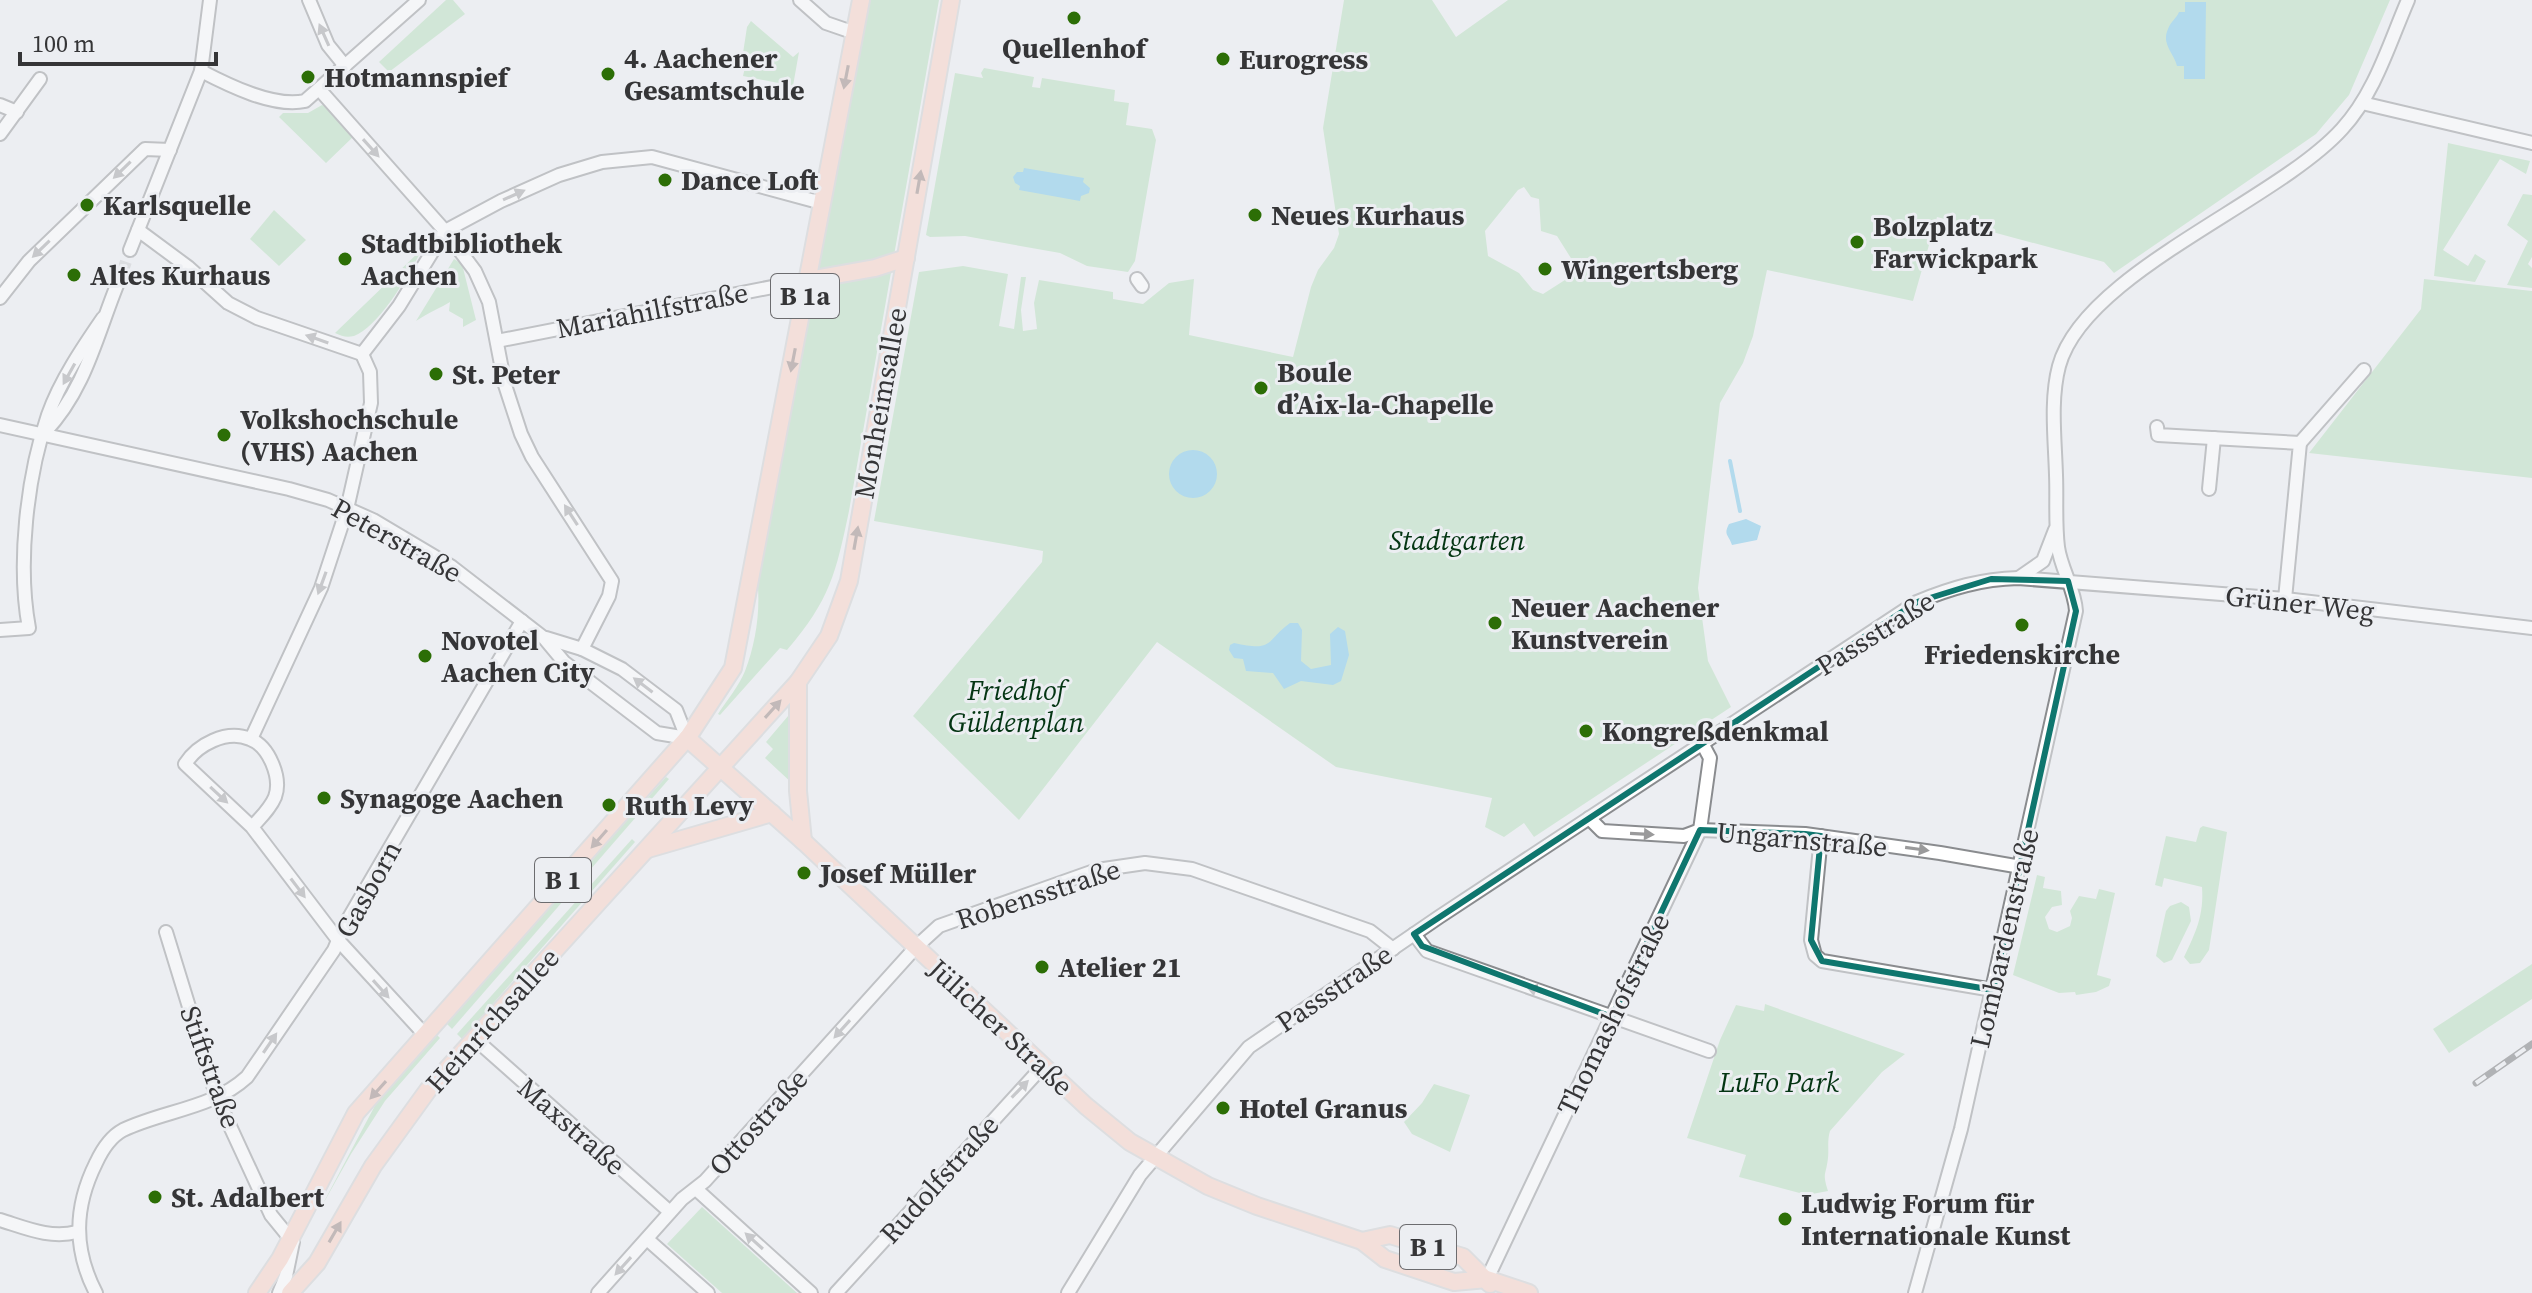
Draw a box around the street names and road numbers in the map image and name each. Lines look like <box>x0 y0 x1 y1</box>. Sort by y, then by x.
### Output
street label: Mariahilfstraße <box>553 273 751 347</box>
road number: B 1a <box>771 274 839 318</box>
street label: Monheimsallee <box>844 304 916 502</box>
street label: Peterstraße <box>325 489 469 591</box>
street label: Grüner Weg <box>2224 576 2376 630</box>
street label: Passstraße <box>1809 582 1941 684</box>
street label: Ungarnstraße <box>1715 813 1889 865</box>
street label: Lombardenstraße <box>1960 825 2048 1051</box>
street label: Gasborn <box>326 834 410 944</box>
street label: Robensstraße <box>951 850 1125 938</box>
road number: B 1 <box>535 858 591 902</box>
street label: Thomashofstraße <box>1548 907 1678 1121</box>
street label: Passstraße <box>1268 935 1400 1041</box>
street label: Heinrichsallee <box>417 939 567 1101</box>
street label: Jülicher Straße <box>920 949 1082 1104</box>
street label: Stiftstraße <box>171 1001 251 1133</box>
street label: Ottostraße <box>700 1060 816 1184</box>
street label: Maxstraße <box>510 1068 634 1184</box>
street label: Rudolfstraße <box>871 1106 1007 1252</box>
road number: B 1 <box>1400 1225 1456 1269</box>

